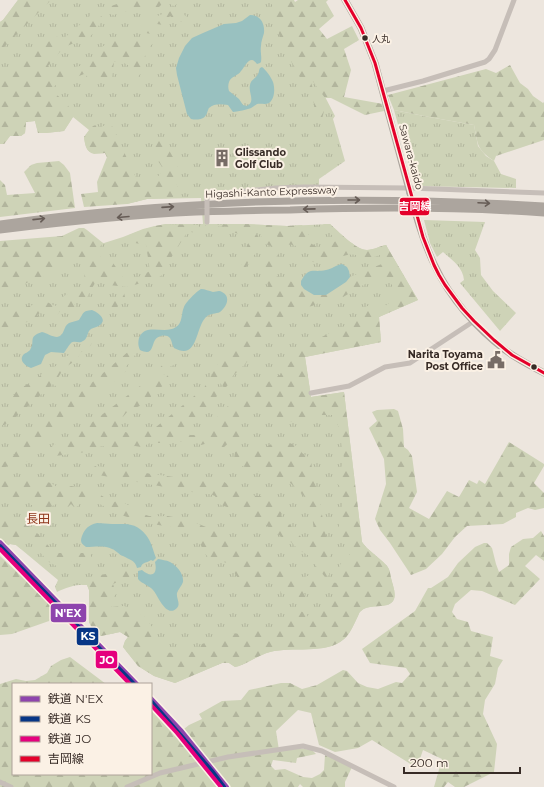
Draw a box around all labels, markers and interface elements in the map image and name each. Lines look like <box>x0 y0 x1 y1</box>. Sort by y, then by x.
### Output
marker: 人丸 <box>360 33 370 43</box>
place label: 人丸 <box>372 33 390 44</box>
street label: Sawara-kaido <box>396 123 426 191</box>
place label: Glissando Golf Club <box>235 146 286 171</box>
building icon: Glissando Golf Club <box>212 148 232 168</box>
street label: Higashi-Kanto Expressway <box>205 183 338 201</box>
one-way arrow <box>347 196 360 204</box>
line badge: 吉岡線 <box>399 197 430 216</box>
text: 吉岡線 <box>399 199 432 213</box>
one-way arrow <box>477 199 490 206</box>
one-way arrow <box>161 203 174 210</box>
one-way arrow <box>303 205 316 213</box>
one-way arrow <box>117 214 130 221</box>
one-way arrow <box>32 215 45 223</box>
place label: Narita Toyama Post Office <box>408 348 483 373</box>
public building icon: Narita Toyama Post Office <box>486 350 506 370</box>
unlabelled marker <box>529 362 539 372</box>
district label: 長田 <box>26 511 50 526</box>
line badge: N'EX <box>50 603 87 623</box>
text: N'EX <box>55 606 81 620</box>
line badge: KS <box>76 627 99 646</box>
text: KS <box>81 629 96 643</box>
line badge: JO <box>95 650 118 669</box>
text: JO <box>98 653 115 667</box>
legend <box>12 683 152 775</box>
text: 鉄道 N'EX <box>48 691 103 706</box>
text: 鉄道 KS <box>48 711 91 726</box>
text: 鉄道 JO <box>48 731 91 746</box>
scale bar <box>404 749 520 775</box>
text: 吉岡線 <box>48 751 84 766</box>
text: 200 m <box>410 755 449 770</box>

